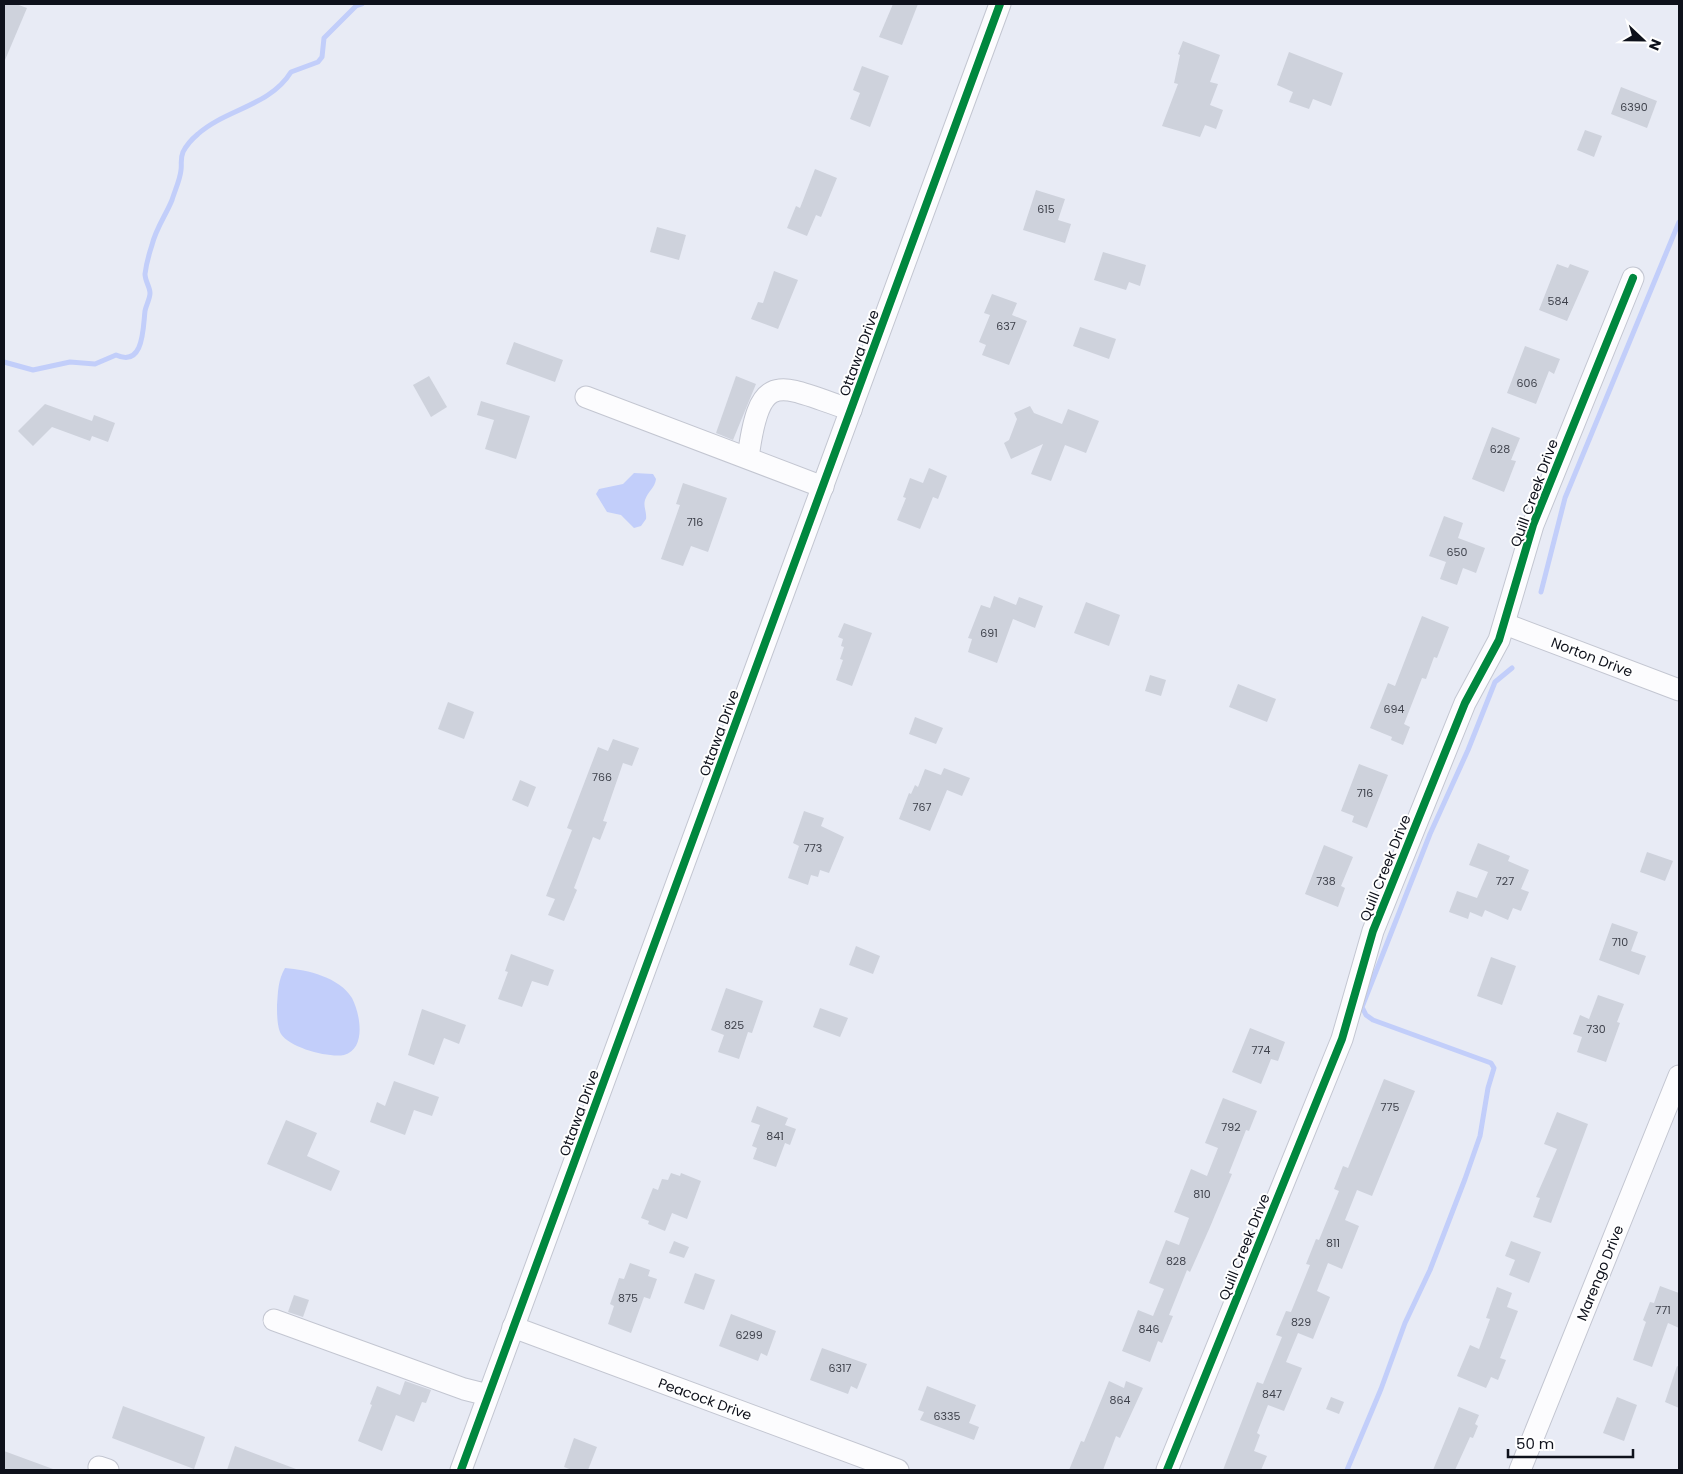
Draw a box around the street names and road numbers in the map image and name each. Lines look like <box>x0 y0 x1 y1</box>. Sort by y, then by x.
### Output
street label: Ottawa Drive <box>834 307 884 399</box>
street label: Quill Creek Drive <box>1505 436 1563 550</box>
street label: Norton Drive <box>1548 632 1636 682</box>
street label: Ottawa Drive <box>694 687 744 779</box>
street label: Quill Creek Drive <box>1354 811 1416 924</box>
street label: Ottawa Drive <box>554 1067 604 1159</box>
street label: Quill Creek Drive <box>1213 1190 1275 1303</box>
street label: Marengo Drive <box>1572 1222 1628 1324</box>
street label: Peacock Drive <box>655 1373 755 1425</box>

